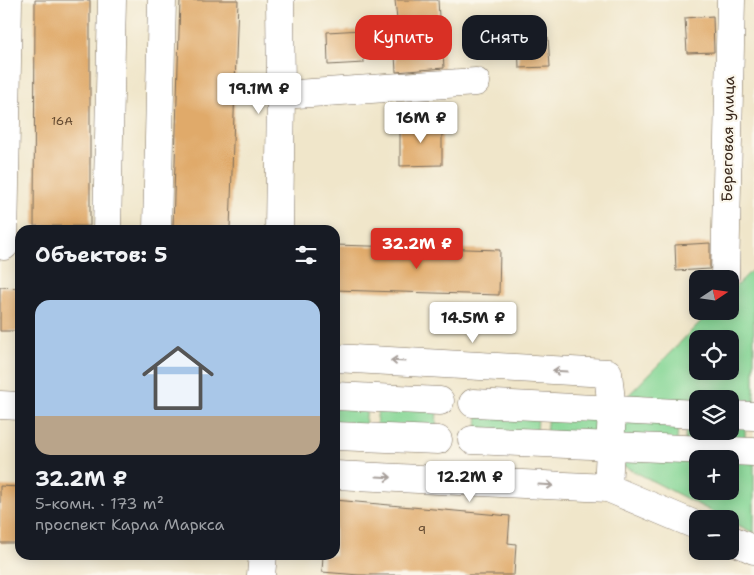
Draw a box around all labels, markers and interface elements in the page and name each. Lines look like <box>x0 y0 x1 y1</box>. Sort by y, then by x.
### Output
chip: Купить <box>355 15 452 60</box>
chip: Снять <box>462 15 547 60</box>
pin: 19.1M ₽ <box>213 72 305 115</box>
street label: Береговая улица <box>717 75 739 202</box>
text: 19.1M ₽ <box>228 78 290 99</box>
pin: 16M ₽ <box>386 102 456 144</box>
text: 16M ₽ <box>395 107 447 128</box>
house number: 16А <box>51 113 73 129</box>
pin: 32.2M ₽ <box>371 228 463 270</box>
text: 32.2M ₽ <box>382 233 452 254</box>
text: Объектов: 5 <box>35 241 167 269</box>
icon: filters <box>292 241 320 269</box>
north arrow <box>689 270 739 320</box>
map controls <box>689 270 739 560</box>
pin: 14.5M ₽ <box>427 302 519 344</box>
text: 14.5M ₽ <box>440 307 506 328</box>
button: locate <box>689 330 739 380</box>
icon: home <box>133 333 223 423</box>
one-way arrow <box>390 357 406 366</box>
one-way arrow <box>552 366 568 375</box>
button: layers <box>689 390 739 440</box>
button: + <box>689 450 739 500</box>
pin: 12.2M ₽ <box>424 460 516 503</box>
text: 32.2M ₽ <box>35 465 127 493</box>
text: 12.2M ₽ <box>437 466 503 487</box>
one-way arrow <box>375 473 391 482</box>
one-way arrow <box>538 480 554 490</box>
text: 5-комн. · 173 m² <box>35 493 164 514</box>
button: − <box>689 510 739 560</box>
text: проспект Карла Маркса <box>35 514 224 535</box>
house number: 9 <box>418 522 426 538</box>

